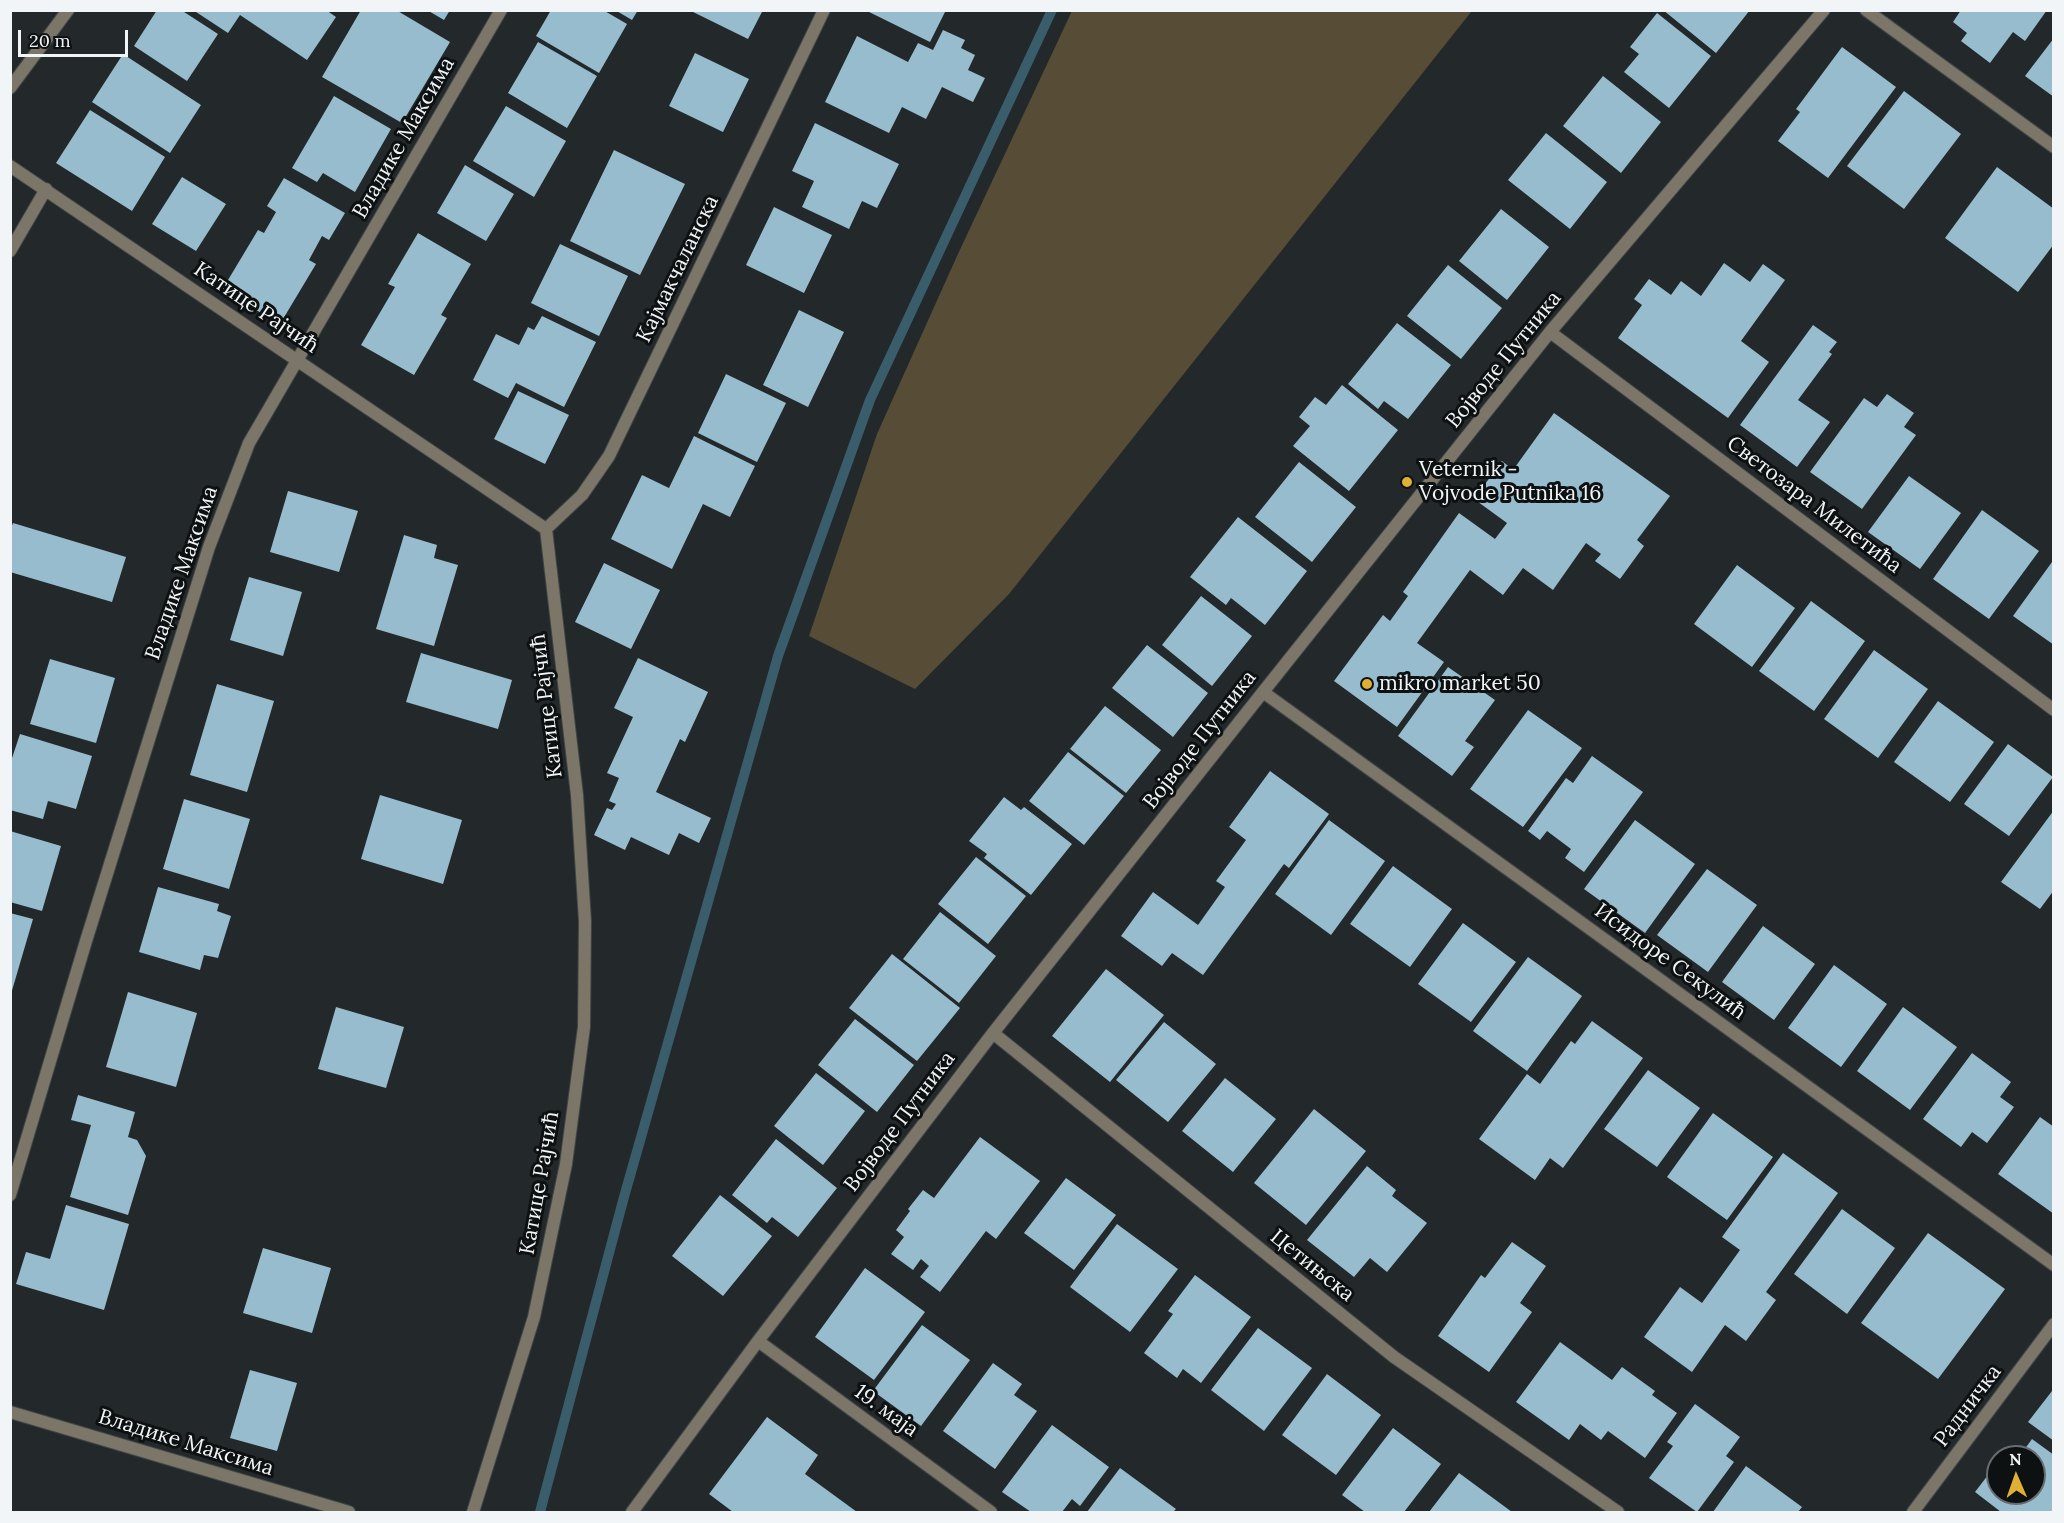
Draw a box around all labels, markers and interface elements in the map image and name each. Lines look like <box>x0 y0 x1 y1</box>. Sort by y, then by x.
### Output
scale bar <box>21 18 130 56</box>
text: 20 m <box>29 29 71 52</box>
street label: Владике Максима <box>348 53 460 223</box>
street label: Кајмакчаланска <box>632 191 724 347</box>
street label: Катице Рајчић <box>189 257 323 359</box>
street label: Војводе Путника <box>1441 286 1567 434</box>
street label: Светозара Милетића <box>1722 431 1906 579</box>
place label: Veternik - Vojvode Putnika 16 <box>1419 457 1601 507</box>
marker: Veternik - Vojvode Putnika 16 <box>1400 475 1414 489</box>
street label: Владике Максима <box>140 483 224 663</box>
street label: Катице Рајчић <box>526 632 568 780</box>
street label: Војводе Путника <box>1138 666 1262 814</box>
place label: mikro market 50 <box>1379 671 1541 697</box>
marker: mikro market 50 <box>1360 677 1374 691</box>
street label: Исидоре Секулић <box>1589 899 1751 1025</box>
street label: Војводе Путника <box>839 1047 961 1197</box>
street label: Катице Рајчић <box>515 1109 565 1257</box>
street label: Цетињска <box>1265 1224 1359 1308</box>
street label: Радничка <box>1929 1360 2007 1452</box>
street label: 19. маја <box>849 1379 923 1443</box>
street label: Владике Максима <box>95 1404 277 1482</box>
north arrow <box>1986 1445 2046 1505</box>
text: N <box>2009 1449 2022 1469</box>

